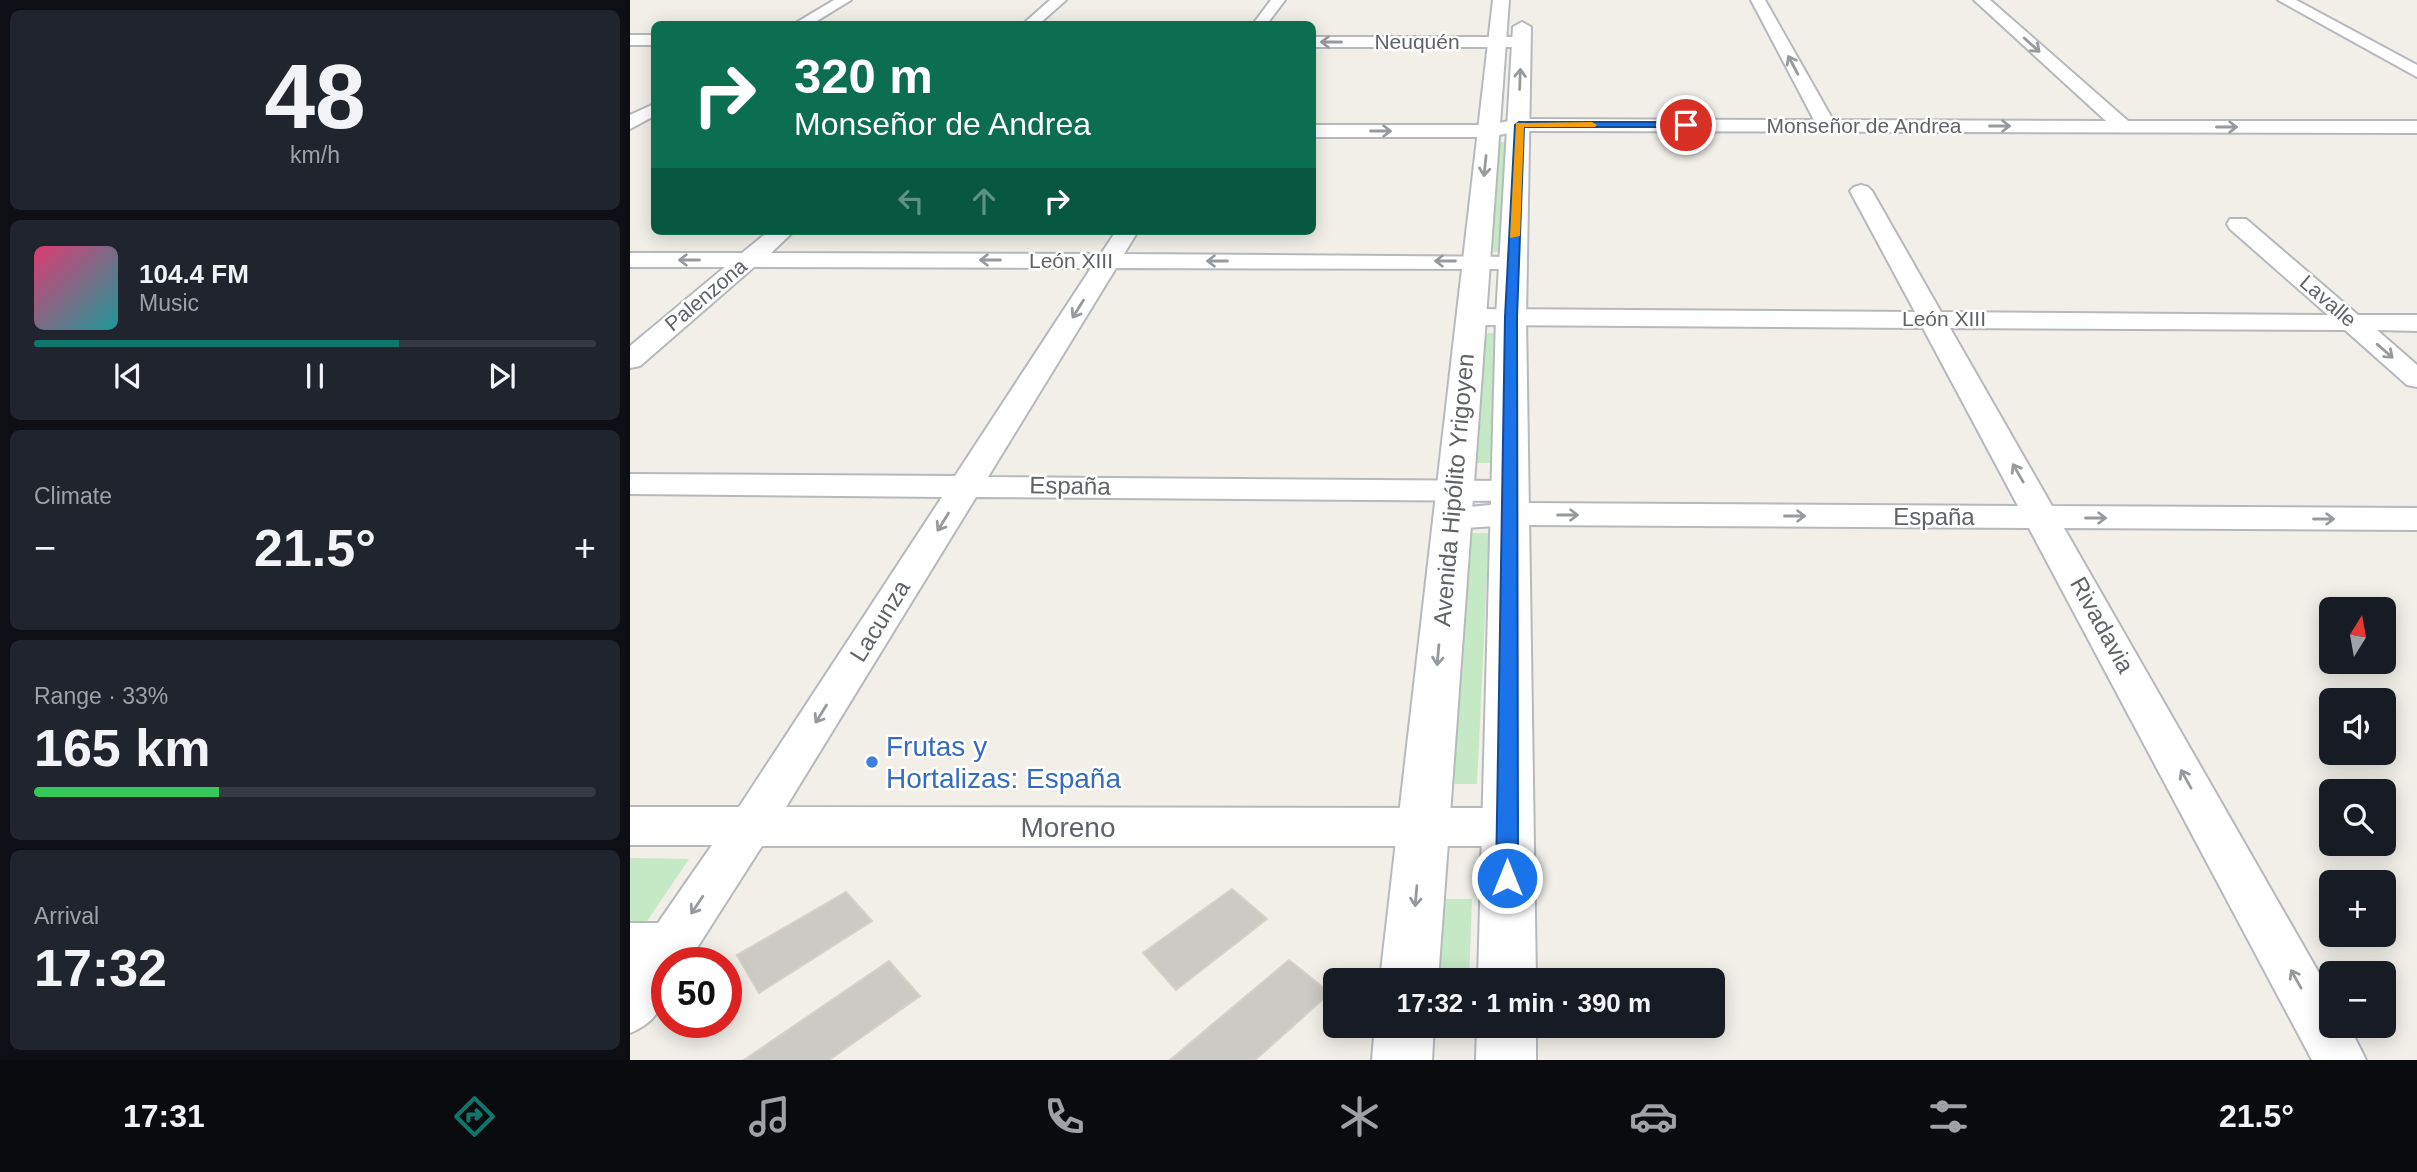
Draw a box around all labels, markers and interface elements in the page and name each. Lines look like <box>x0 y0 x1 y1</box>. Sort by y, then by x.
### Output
street label: Neuquén <box>1374 30 1460 53</box>
one-way arrow <box>1319 35 1342 49</box>
one-way arrow <box>2023 37 2040 54</box>
text: 48 <box>264 46 366 147</box>
icon: right <box>679 49 770 140</box>
text: 320 m <box>794 49 933 103</box>
one-way arrow <box>1786 56 1800 76</box>
one-way arrow <box>1514 68 1527 91</box>
pin <box>1656 95 1716 155</box>
text: Monseñor de Andrea <box>794 106 1091 142</box>
icon: arrive <box>1667 106 1705 144</box>
street label: Monseñor de Andrea <box>1767 114 1962 137</box>
one-way arrow <box>1988 119 2011 133</box>
one-way arrow <box>2215 120 2238 134</box>
one-way arrow <box>1369 124 1392 138</box>
text: km/h <box>290 142 340 168</box>
one-way arrow <box>1479 154 1492 176</box>
icon: left <box>892 182 930 220</box>
icon: ahead <box>965 182 1003 220</box>
icon: right <box>1038 182 1076 220</box>
street label: León XIII <box>1029 249 1113 272</box>
one-way arrow <box>677 253 700 267</box>
one-way arrow <box>978 253 1001 267</box>
street label: Palenzona <box>660 254 751 335</box>
one-way arrow <box>1206 254 1229 268</box>
one-way arrow <box>1433 254 1456 268</box>
text: 104.4 FM <box>139 259 249 289</box>
street label: Lavalle <box>2296 270 2361 331</box>
text: Music <box>139 290 199 316</box>
one-way arrow <box>1070 299 1084 319</box>
street label: León XIII <box>1902 307 1986 330</box>
one-way arrow <box>2376 343 2394 359</box>
street label: Avenida Hipólito Yrigoyen <box>1428 352 1479 628</box>
icon: previous <box>109 357 147 395</box>
icon: pause <box>296 357 334 395</box>
icon: next <box>483 357 521 395</box>
one-way arrow <box>2010 463 2024 483</box>
street label: España <box>1029 471 1112 500</box>
text: Climate <box>34 483 112 509</box>
street label: España <box>1893 503 1975 530</box>
one-way arrow <box>1556 508 1579 522</box>
one-way arrow <box>1784 509 1807 523</box>
one-way arrow <box>2085 511 2108 525</box>
one-way arrow <box>935 512 949 532</box>
one-way arrow <box>2312 512 2335 526</box>
text: 21.5° <box>254 519 376 577</box>
text: − <box>34 527 56 569</box>
text: + <box>574 527 596 569</box>
street label: Rivadavia <box>2065 572 2140 678</box>
street label: Lacunza <box>844 575 915 666</box>
north arrow <box>2319 597 2396 674</box>
map controls <box>2319 597 2396 1038</box>
one-way arrow <box>1431 643 1444 666</box>
text: Range · 33% <box>34 683 168 709</box>
button: sound <box>2319 688 2396 765</box>
one-way arrow <box>814 704 828 724</box>
text: 165 km <box>34 719 210 777</box>
place label: Frutas y Hortalizas: España <box>886 731 1121 794</box>
marker: Frutas y Hortalizas: España <box>864 754 880 770</box>
one-way arrow <box>2179 769 2193 790</box>
button: search <box>2319 779 2396 856</box>
street label: Moreno <box>1021 812 1115 843</box>
position arrow <box>1470 841 1544 915</box>
button: + <box>2319 870 2396 947</box>
one-way arrow <box>1409 884 1422 906</box>
one-way arrow <box>690 895 704 914</box>
text: Arrival <box>34 903 99 929</box>
text: 17:32 <box>34 939 167 997</box>
speed limit sign: 50 <box>651 947 742 1038</box>
button: − <box>2319 961 2396 1038</box>
one-way arrow <box>2289 969 2303 989</box>
text: 17:32 · 1 min · 390 m <box>1397 988 1651 1018</box>
icon: directions <box>450 1092 499 1141</box>
icon: music <box>745 1092 794 1141</box>
icon: phone <box>1040 1092 1089 1141</box>
icon: climate <box>1335 1092 1384 1141</box>
icon: car <box>1629 1092 1678 1141</box>
icon: filters <box>1924 1092 1973 1141</box>
text: 17:31 <box>123 1098 205 1134</box>
text: 21.5° <box>2219 1098 2294 1134</box>

